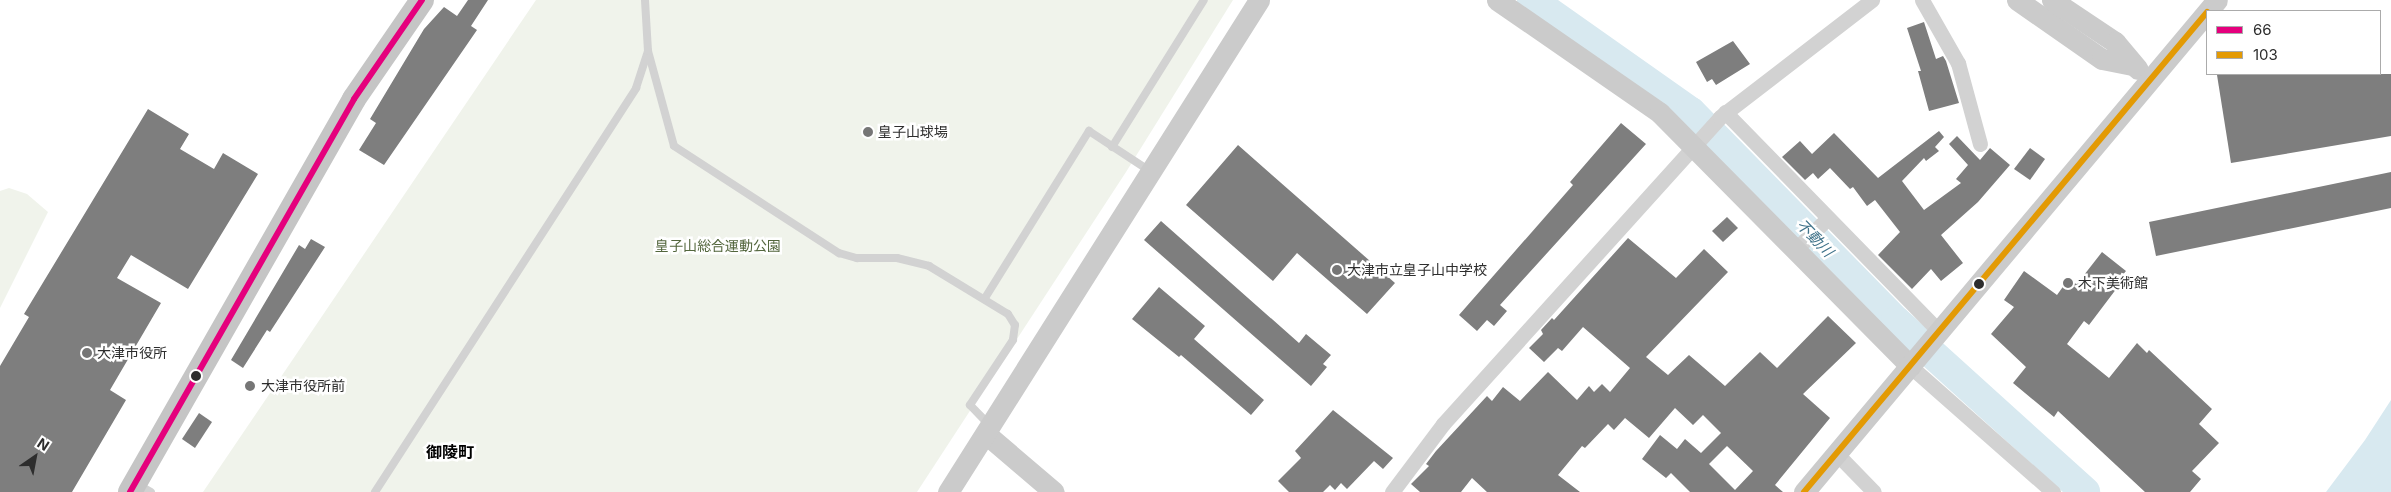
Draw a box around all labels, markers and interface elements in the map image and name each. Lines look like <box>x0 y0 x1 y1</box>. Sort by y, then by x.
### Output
legend <box>2206 10 2381 75</box>
text: 66 <box>2253 20 2272 39</box>
text: 103 <box>2253 45 2278 64</box>
place label: 皇子山球場 <box>878 124 948 140</box>
marker: 皇子山球場 <box>862 126 874 138</box>
water label: 不動川 <box>1793 216 1837 260</box>
park label: 皇子山総合運動公園 <box>655 238 781 254</box>
place label: 大津市立皇子山中学校 <box>1347 262 1487 278</box>
marker: 大津市立皇子山中学校 <box>1331 264 1343 276</box>
place label: 木下美術館 <box>2078 275 2148 291</box>
marker: 木下美術館 <box>2062 277 2074 289</box>
unlabelled marker <box>1974 279 1984 289</box>
place label: 大津市役所 <box>97 345 167 361</box>
marker: 大津市役所 <box>81 347 93 359</box>
unlabelled marker <box>191 371 201 381</box>
place label: 大津市役所前 <box>261 378 345 394</box>
marker: 大津市役所前 <box>243 379 257 393</box>
north arrow <box>10 432 60 482</box>
text: N <box>34 434 53 454</box>
district label: 御陵町 <box>426 442 474 462</box>

